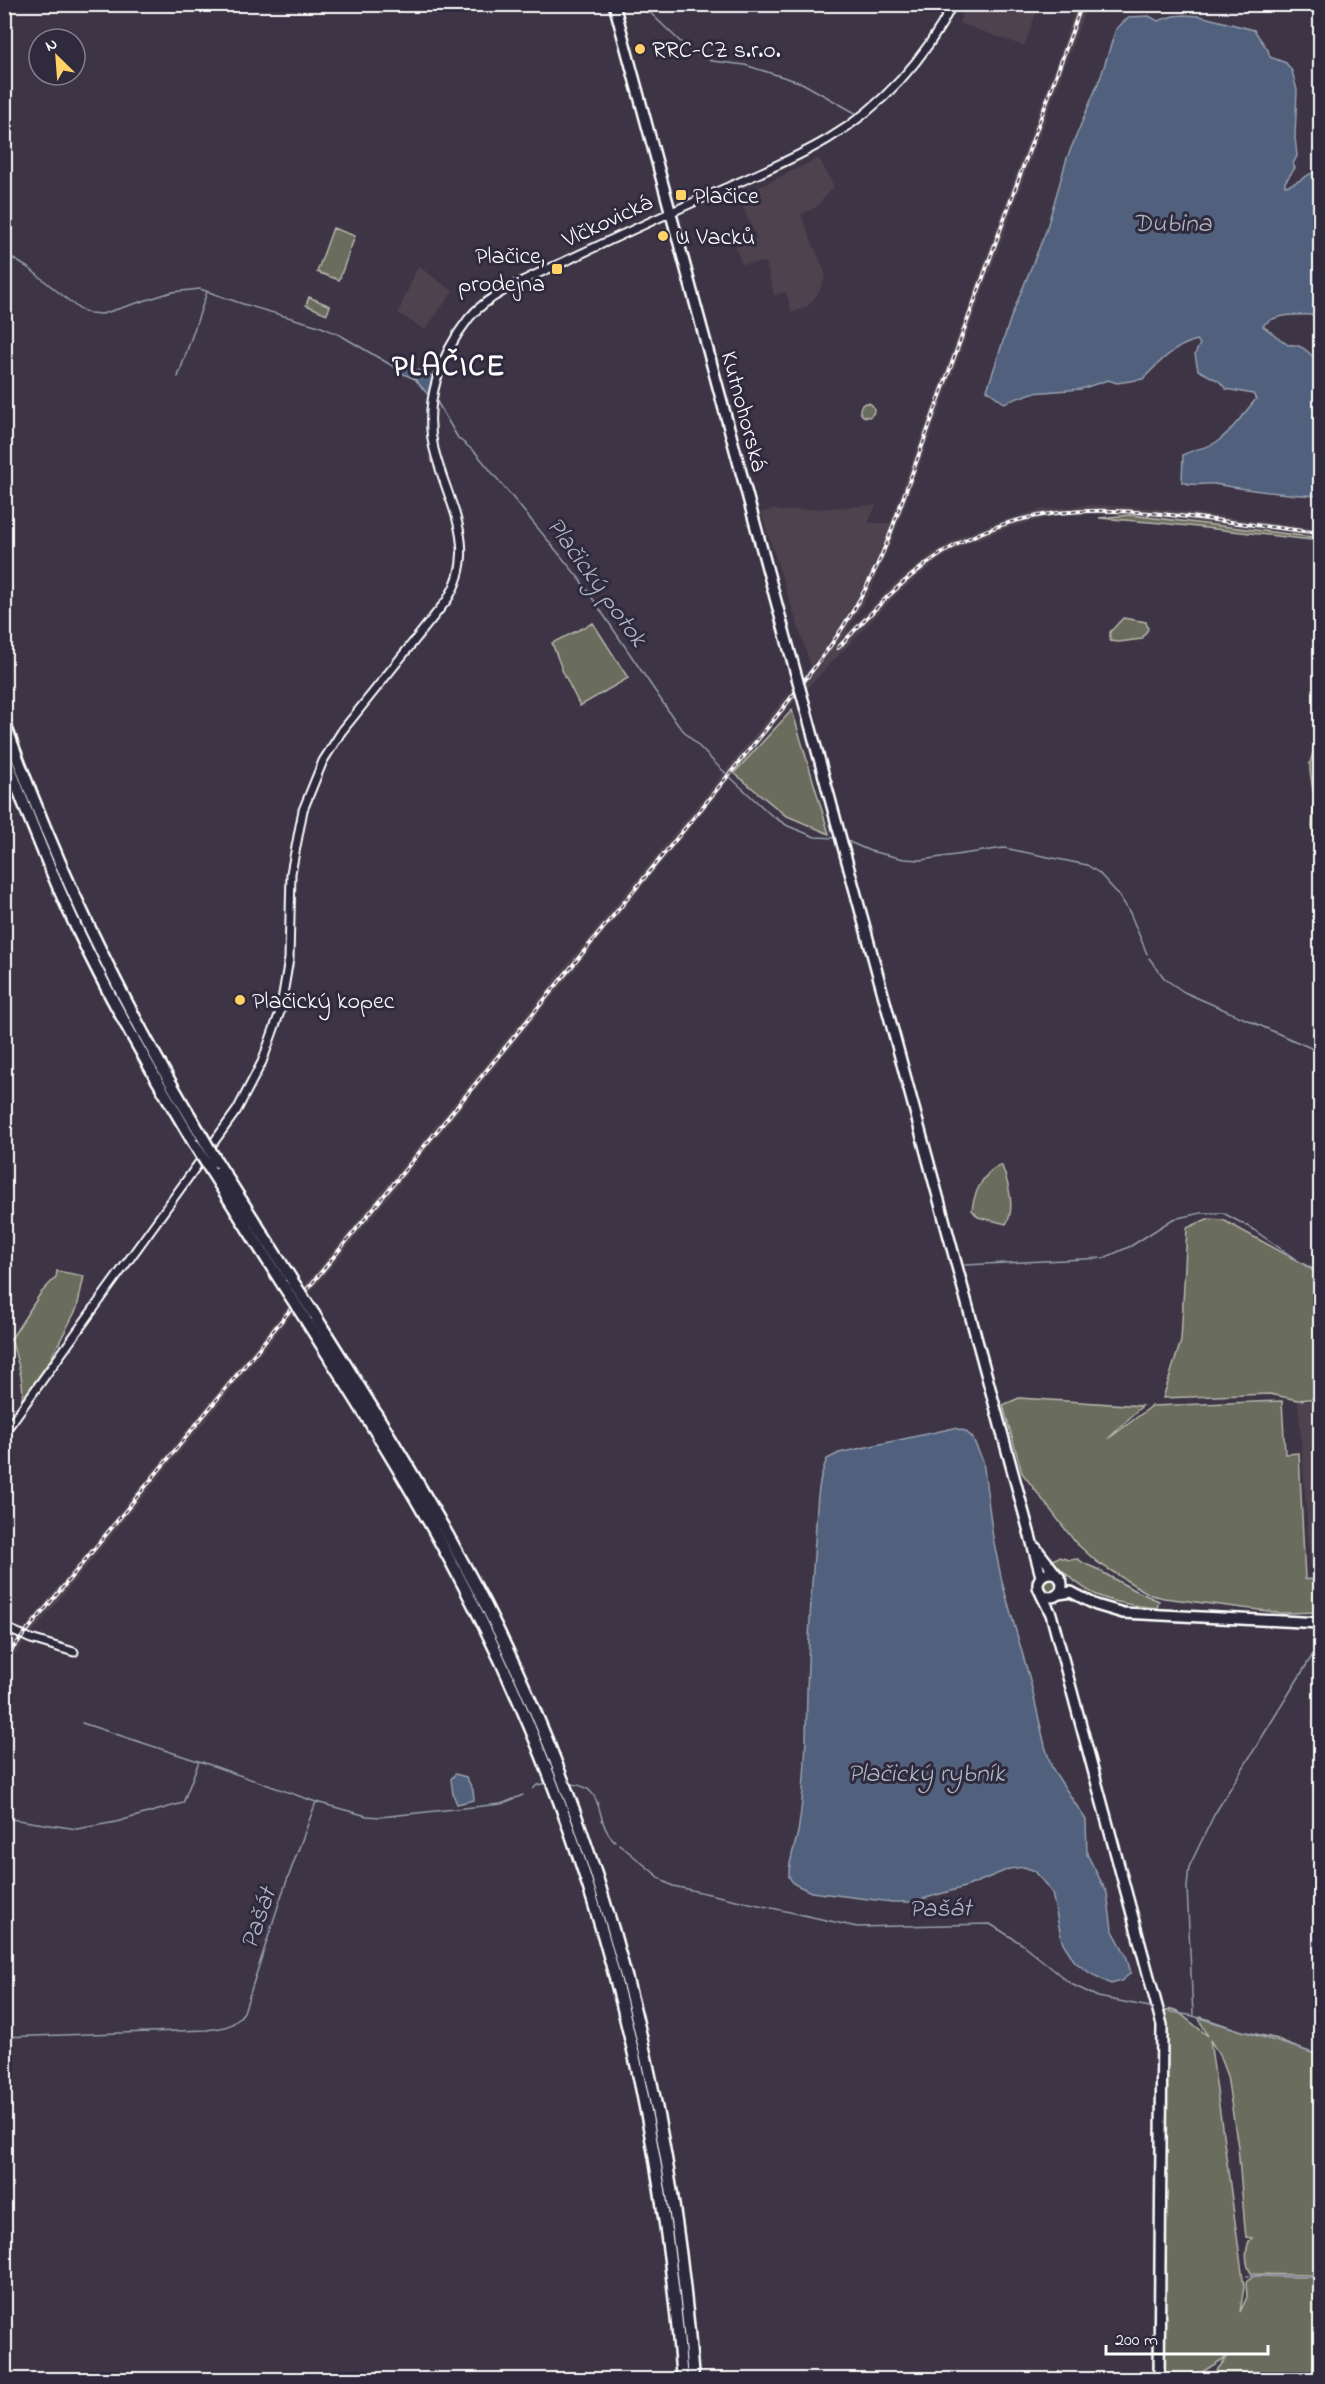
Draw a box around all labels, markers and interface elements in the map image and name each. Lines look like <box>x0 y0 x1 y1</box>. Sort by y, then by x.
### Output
north arrow <box>27 27 87 87</box>
text: N <box>42 32 62 58</box>
place label: RRC-CZ s.r.o. <box>652 34 781 69</box>
marker: RRC-CZ s.r.o. <box>633 42 647 56</box>
place label: Plačice <box>693 180 759 215</box>
street label: Vlčkovická <box>556 186 659 259</box>
marker: Plačice <box>674 188 688 202</box>
water label: Dubina <box>1132 206 1213 244</box>
place label: U Vacků <box>675 221 755 256</box>
marker: U Vacků <box>656 229 670 243</box>
place label: Plačice, prodejna <box>458 240 545 303</box>
marker: Plačice, prodejna <box>550 262 564 276</box>
district label: PLAČICE <box>392 346 506 390</box>
street label: Kutnohorská <box>710 348 775 476</box>
water label: Plačický potok <box>535 510 657 657</box>
place label: Plačický kopec <box>252 985 395 1021</box>
marker: Plačický kopec <box>233 993 247 1007</box>
water label: Plačický rybník <box>847 1756 1006 1794</box>
water label: Pašát <box>232 1881 289 1955</box>
water label: Pašát <box>908 1890 974 1930</box>
scale bar <box>1106 2318 1268 2356</box>
text: 200 m <box>1115 2328 1158 2354</box>

